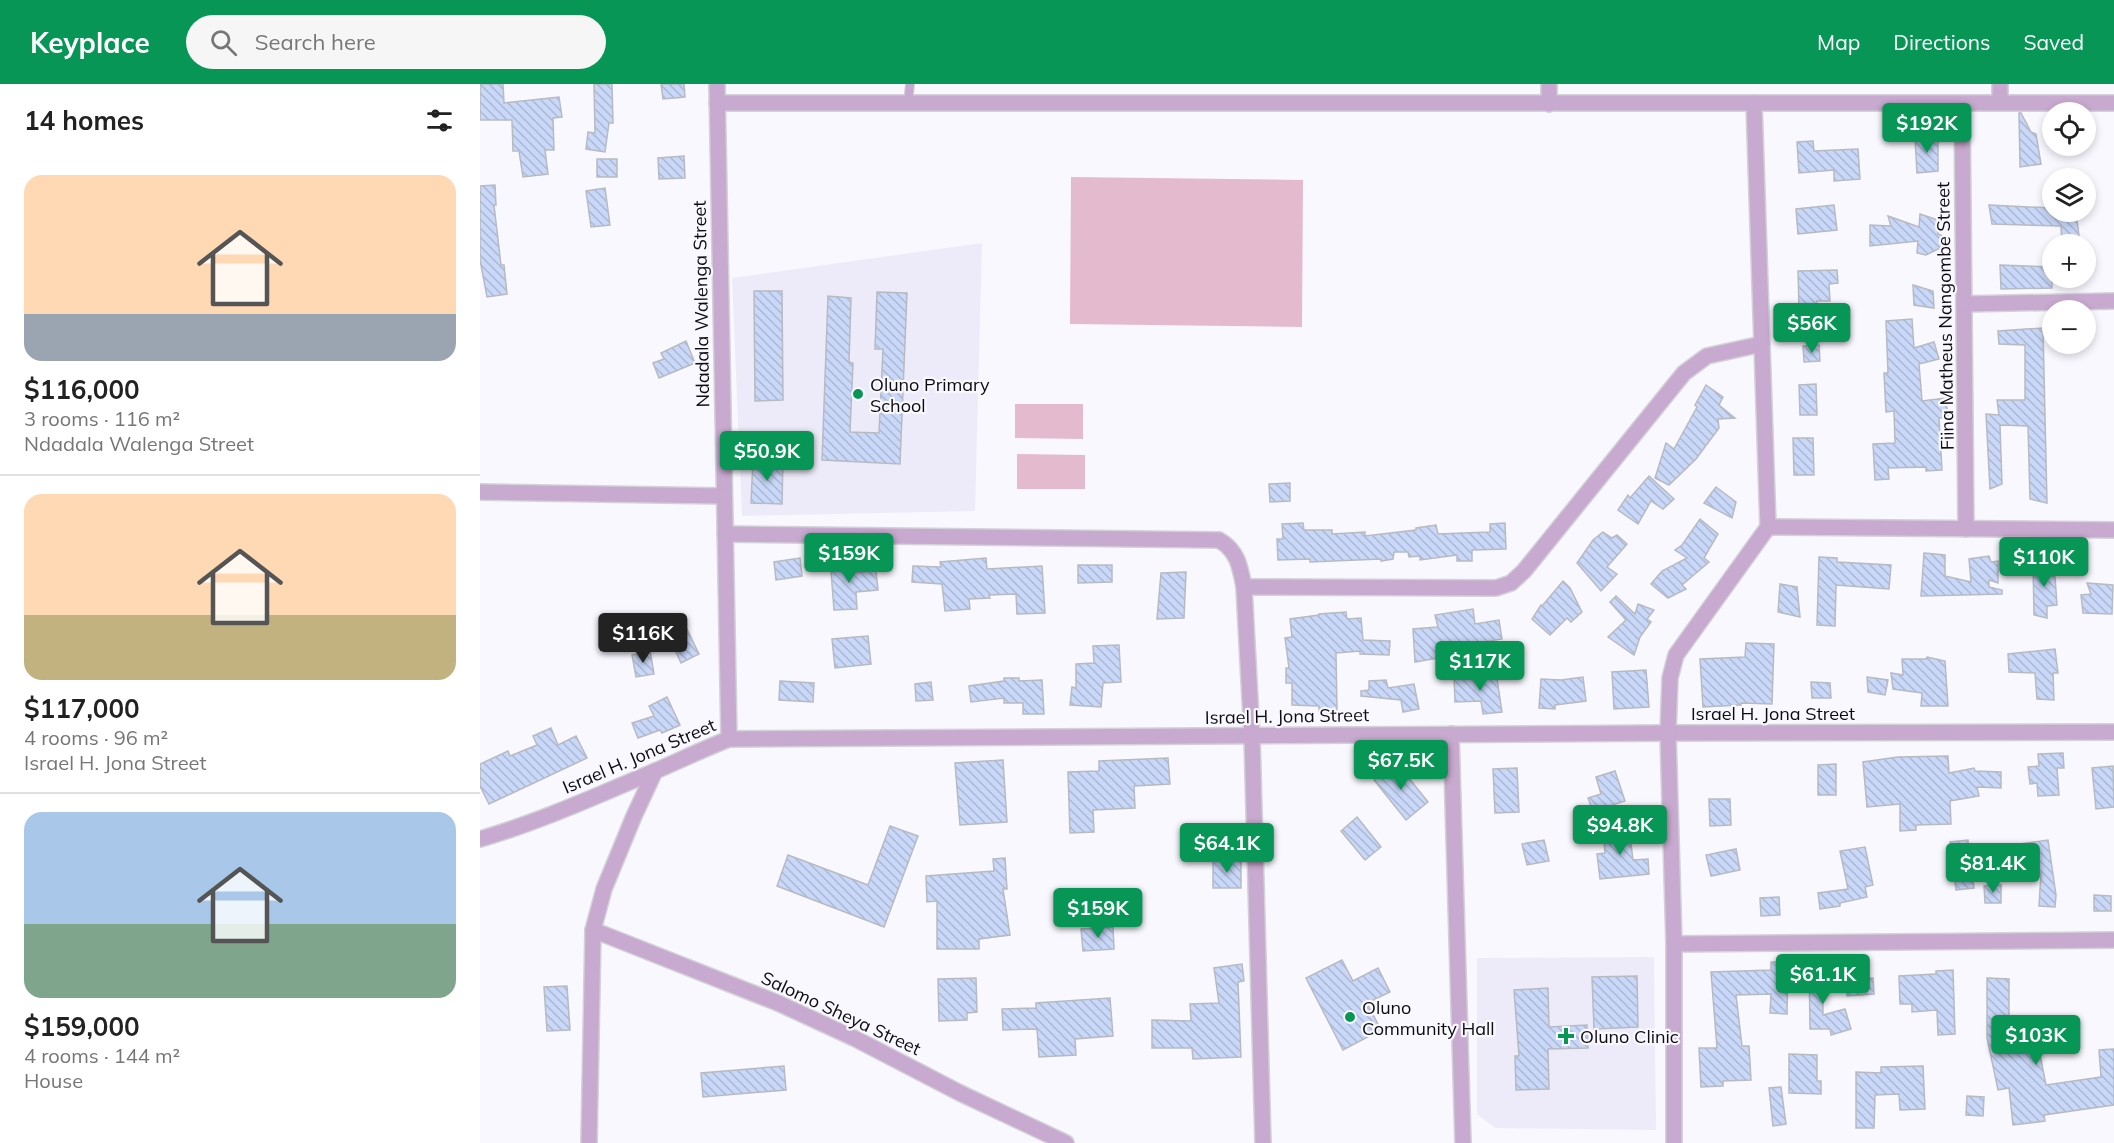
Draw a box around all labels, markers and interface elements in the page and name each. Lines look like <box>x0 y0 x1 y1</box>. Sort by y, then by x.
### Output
search box <box>186 15 606 69</box>
text: Keyplace <box>30 25 150 60</box>
icon: search <box>207 26 240 59</box>
text: Search here <box>255 28 376 56</box>
text: Map <box>1817 29 1860 55</box>
text: Directions <box>1893 29 1990 55</box>
text: Saved <box>2023 29 2084 55</box>
map controls <box>2042 102 2096 354</box>
button: locate <box>2042 102 2096 156</box>
pin: $192K <box>1885 103 1969 154</box>
text: 14 homes <box>24 104 144 137</box>
icon: filters <box>423 104 456 137</box>
text: $192K <box>1896 110 1958 135</box>
button: layers <box>2042 168 2096 222</box>
street label: Fiina Matheus Nangombe Street <box>1931 182 1959 450</box>
street label: Ndadala Walenga Street <box>688 200 714 408</box>
icon: home <box>186 214 294 322</box>
button: + <box>2042 234 2096 288</box>
button: − <box>2042 300 2096 354</box>
pin: $56K <box>1776 303 1848 354</box>
text: $56K <box>1787 310 1837 335</box>
text: $116,000 <box>24 373 140 406</box>
place label: Oluno Primary School <box>870 373 990 417</box>
marker: Oluno Primary School <box>851 387 865 401</box>
text: 3 rooms · 116 m² <box>24 406 180 431</box>
text: Ndadala Walenga Street <box>24 431 254 456</box>
pin: $50.9K <box>718 431 816 482</box>
text: $50.9K <box>734 438 800 463</box>
icon: home <box>186 533 294 641</box>
pin: $159K <box>807 533 891 584</box>
pin: $110K <box>2002 537 2086 588</box>
text: $159K <box>818 540 880 565</box>
text: $110K <box>2013 544 2075 569</box>
pin: $116K <box>601 613 685 664</box>
text: $116K <box>612 620 674 645</box>
pin: $117K <box>1438 641 1522 692</box>
text: $117K <box>1449 648 1511 673</box>
text: $117,000 <box>24 692 140 725</box>
street label: Israel H. Jona Street <box>1691 702 1855 725</box>
street label: Israel H. Jona Street <box>1205 703 1369 729</box>
street label: Israel H. Jona Street <box>559 713 719 799</box>
text: 4 rooms · 96 m² <box>24 725 168 750</box>
pin: $67.5K <box>1352 740 1450 791</box>
text: $67.5K <box>1368 747 1434 772</box>
text: Israel H. Jona Street <box>24 750 206 775</box>
pin: $94.8K <box>1571 805 1669 856</box>
text: $94.8K <box>1587 812 1653 837</box>
pin: $64.1K <box>1178 823 1276 874</box>
text: $64.1K <box>1194 830 1260 855</box>
pin: $81.4K <box>1944 843 2042 894</box>
text: $81.4K <box>1960 850 2026 875</box>
icon: home <box>186 851 294 959</box>
pin: $159K <box>1056 888 1140 939</box>
text: $159K <box>1067 895 1129 920</box>
pin: $61.1K <box>1774 954 1872 1005</box>
text: $61.1K <box>1790 961 1856 986</box>
street label: Salomo Sheya Street <box>758 966 924 1060</box>
place label: Oluno Community Hall <box>1362 996 1495 1040</box>
text: $159,000 <box>24 1010 140 1043</box>
marker: Oluno Community Hall <box>1343 1010 1357 1024</box>
pin: $103K <box>1994 1015 2078 1066</box>
text: $103K <box>2005 1022 2067 1047</box>
place label: Oluno Clinic <box>1580 1025 1679 1048</box>
marker: Oluno Clinic <box>1557 1027 1575 1045</box>
text: 4 rooms · 144 m² <box>24 1043 180 1068</box>
text: House <box>24 1068 83 1093</box>

